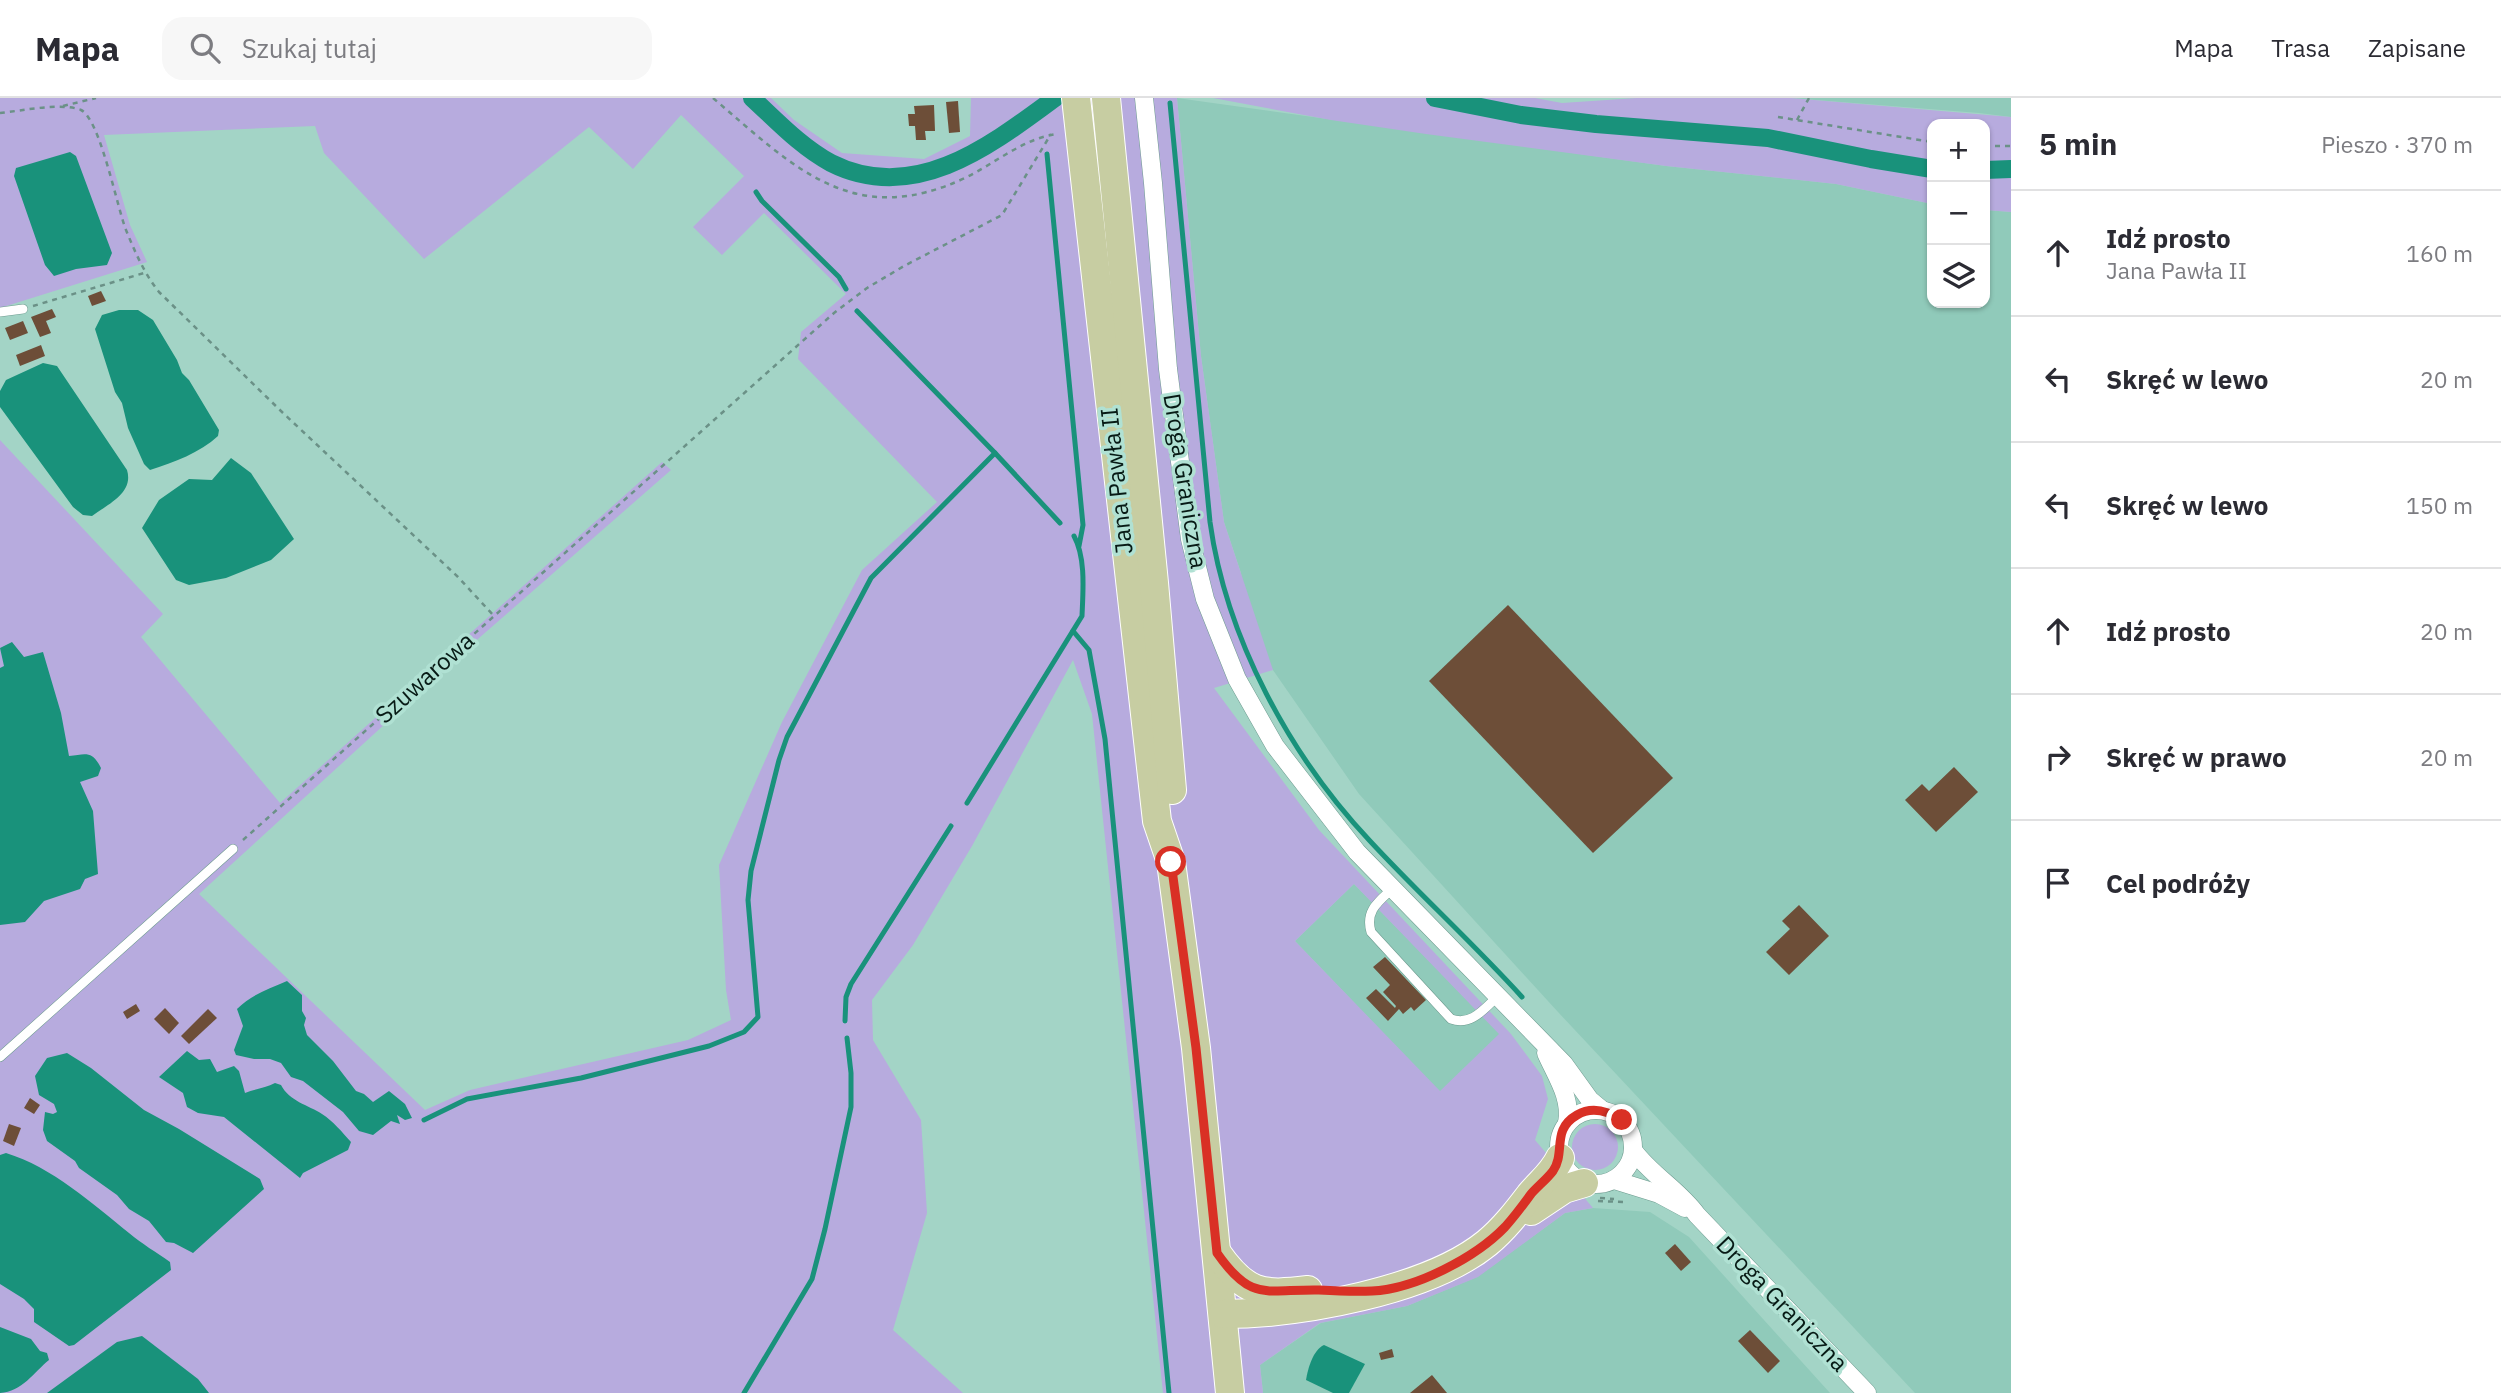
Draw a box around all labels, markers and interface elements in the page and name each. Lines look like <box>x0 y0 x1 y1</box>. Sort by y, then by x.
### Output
search box <box>162 17 652 80</box>
text: Mapa <box>35 27 120 70</box>
icon: search <box>186 29 224 67</box>
text: Szukaj tutaj <box>242 31 377 65</box>
text: Mapa <box>2174 32 2233 64</box>
text: Trasa <box>2271 32 2330 64</box>
text: Zapisane <box>2368 32 2466 64</box>
map controls <box>1927 119 1990 308</box>
button: + <box>1927 119 1990 182</box>
text: 5 min <box>2039 124 2117 163</box>
text: Pieszo · 370 m <box>2321 129 2473 159</box>
button: − <box>1927 182 1990 245</box>
text: Idź prosto <box>2106 221 2231 255</box>
icon: ahead <box>2039 234 2077 272</box>
text: 160 m <box>2406 238 2473 268</box>
button: layers <box>1927 245 1990 308</box>
text: Jana Pawła II <box>2106 255 2247 285</box>
icon: left <box>2039 360 2077 398</box>
text: Skręć w lewo <box>2106 362 2268 396</box>
text: 20 m <box>2420 364 2473 394</box>
street label: Droga Graniczna <box>1156 391 1216 571</box>
street label: Jana Pawła II <box>1092 406 1140 556</box>
icon: left <box>2039 486 2077 524</box>
text: Skręć w lewo <box>2106 488 2268 522</box>
text: 150 m <box>2406 490 2473 520</box>
icon: ahead <box>2039 612 2077 650</box>
text: Idź prosto <box>2106 614 2231 648</box>
text: 20 m <box>2420 616 2473 646</box>
street label: Szuwarowa <box>368 624 481 730</box>
icon: right <box>2039 738 2077 776</box>
text: Skręć w prawo <box>2106 740 2287 774</box>
text: 20 m <box>2420 742 2473 772</box>
route start <box>1155 846 1186 877</box>
icon: arrive <box>2039 864 2077 902</box>
text: Cel podróży <box>2106 866 2250 900</box>
route end <box>1606 1104 1637 1135</box>
street label: Droga Graniczna <box>1710 1229 1856 1378</box>

